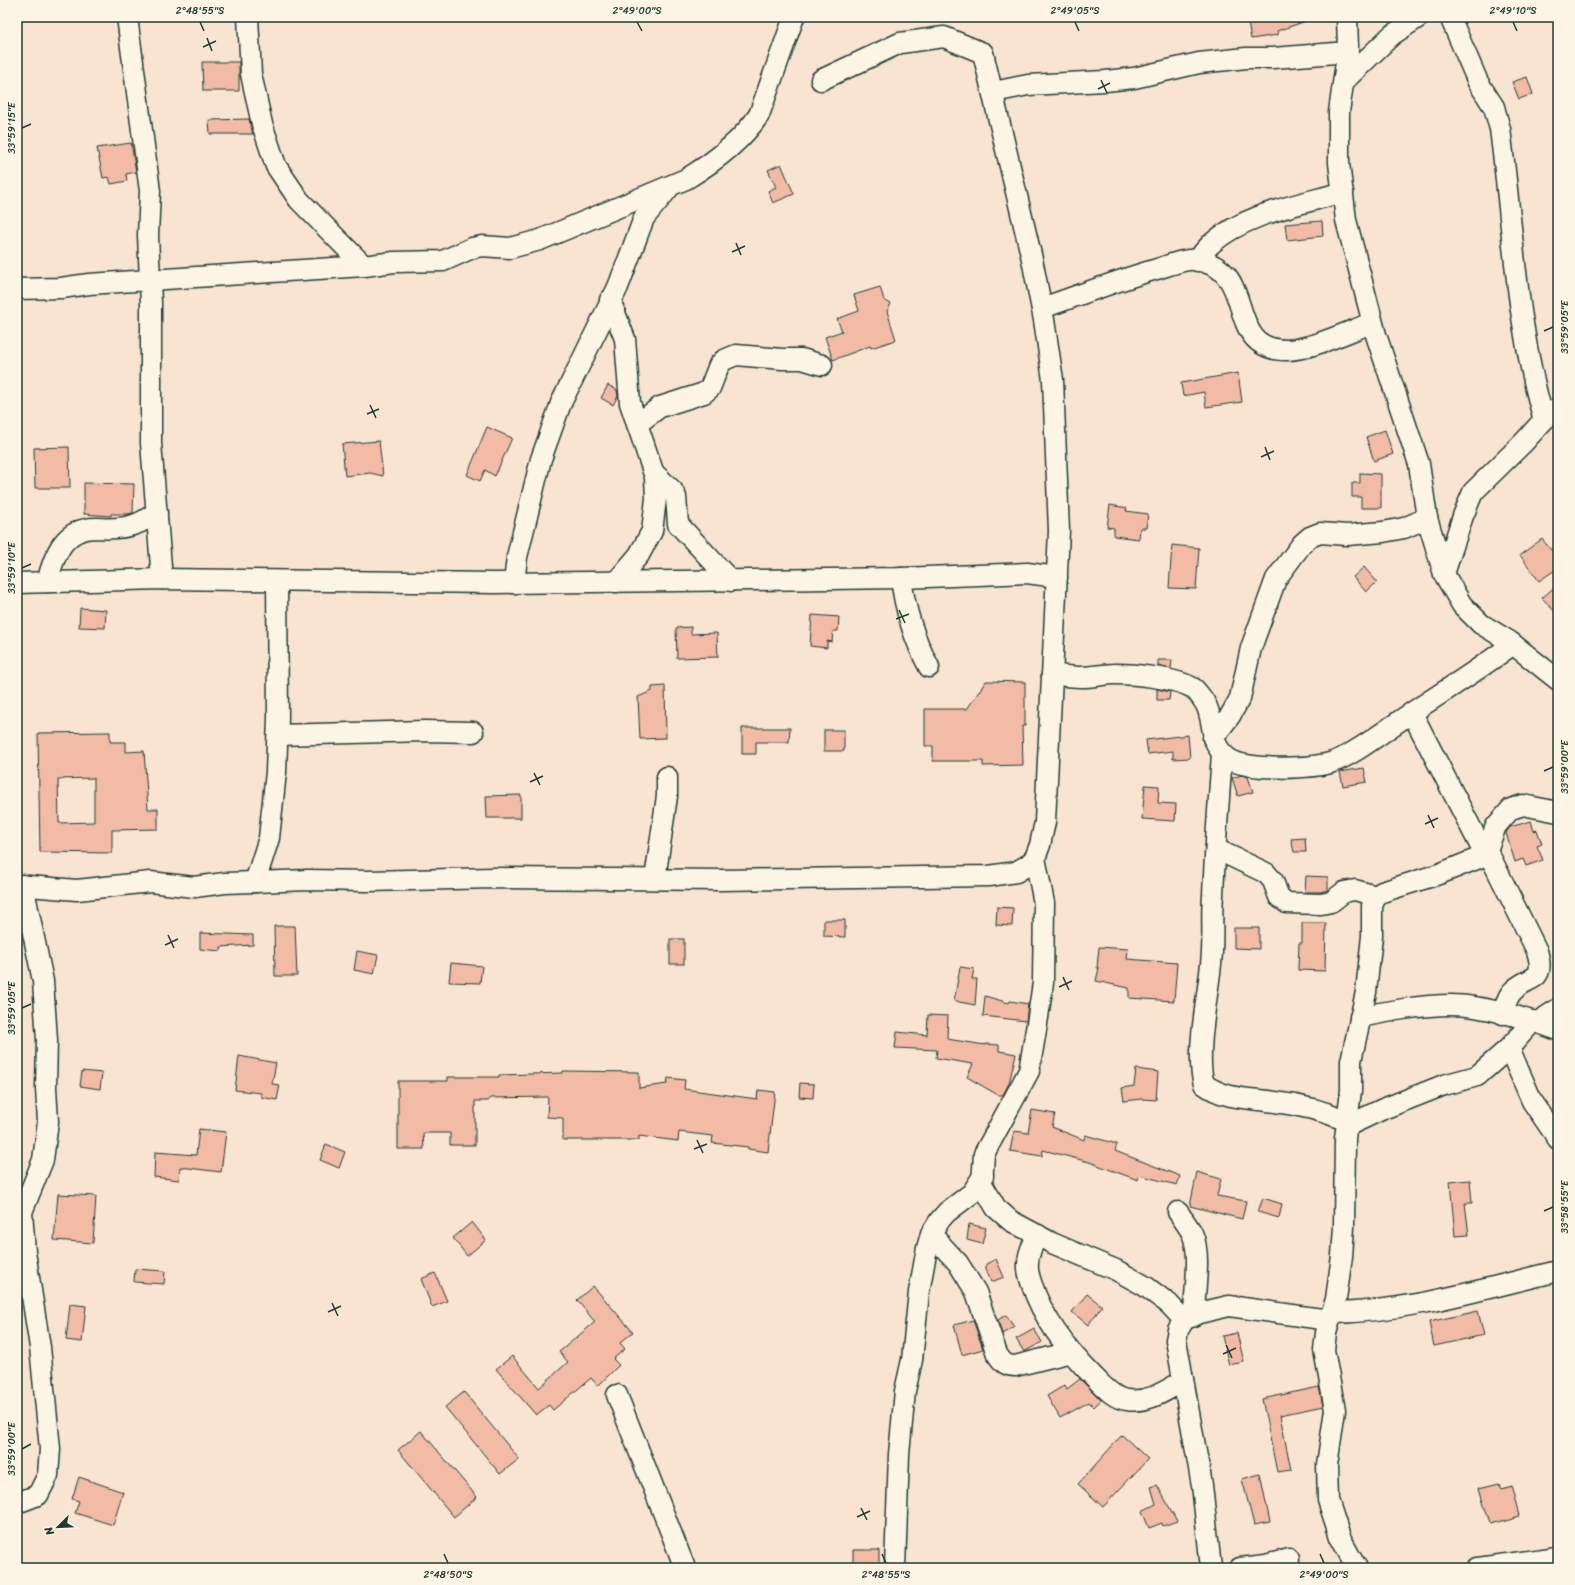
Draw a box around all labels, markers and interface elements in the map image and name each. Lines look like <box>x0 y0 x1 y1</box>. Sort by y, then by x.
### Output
text: 2°48'55"S <box>176 2 225 20</box>
text: 2°49'00"S <box>612 2 662 20</box>
text: 2°49'05"S <box>1050 2 1100 20</box>
text: 2°49'10"S <box>1489 2 1537 20</box>
text: 33°59'15"E <box>3 101 21 154</box>
text: 33°59'05"E <box>1556 299 1574 354</box>
text: 33°59'10"E <box>3 541 21 594</box>
text: 33°59'00"E <box>1556 739 1574 794</box>
text: 33°59'05"E <box>3 980 21 1035</box>
text: 33°58'55"E <box>1556 1179 1574 1234</box>
text: 33°59'00"E <box>3 1421 21 1476</box>
north arrow <box>38 1507 78 1547</box>
text: N <box>39 1523 60 1539</box>
text: 2°48'50"S <box>424 1566 473 1584</box>
text: 2°48'55"S <box>862 1566 911 1584</box>
text: 2°49'00"S <box>1299 1566 1349 1584</box>

